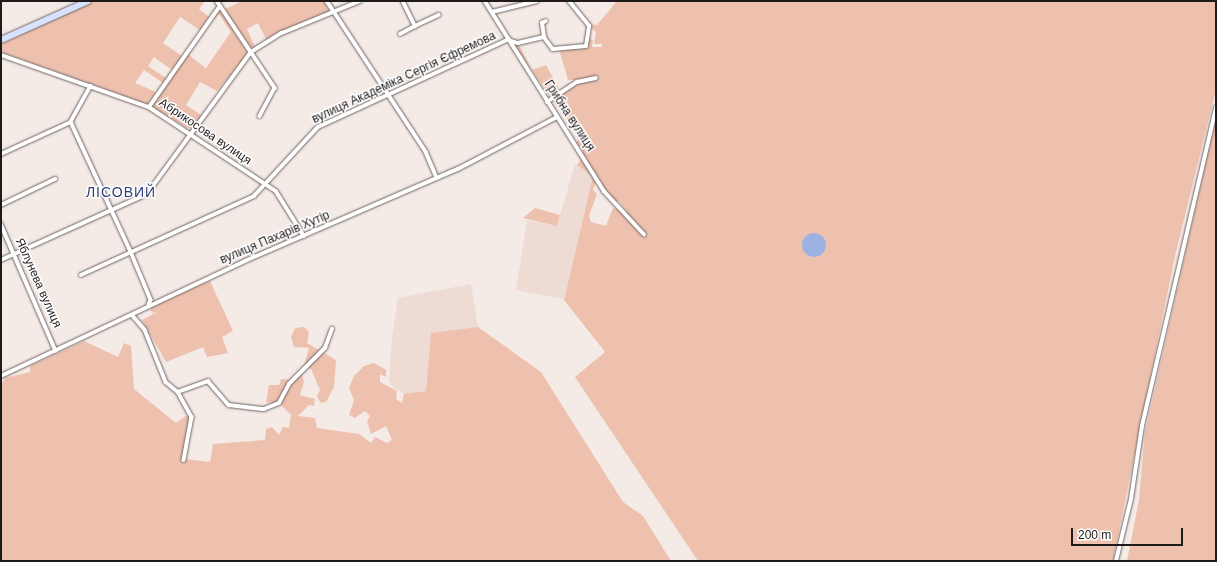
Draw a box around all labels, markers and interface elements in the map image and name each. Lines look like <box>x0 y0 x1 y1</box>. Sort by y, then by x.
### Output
street label: вулиця Академіка Сергія Єфремова <box>310 29 498 127</box>
street label: Грибна вулиця <box>541 78 597 154</box>
street label: Абрикосова вулиця <box>156 96 254 168</box>
district label: ЛІСОВИЙ <box>86 184 156 200</box>
street label: вулиця Пахарів Хутір <box>218 208 332 268</box>
street label: Яблунева вулиця <box>12 236 64 330</box>
scale bar <box>1073 520 1185 546</box>
text: 200 m <box>1078 528 1111 542</box>

